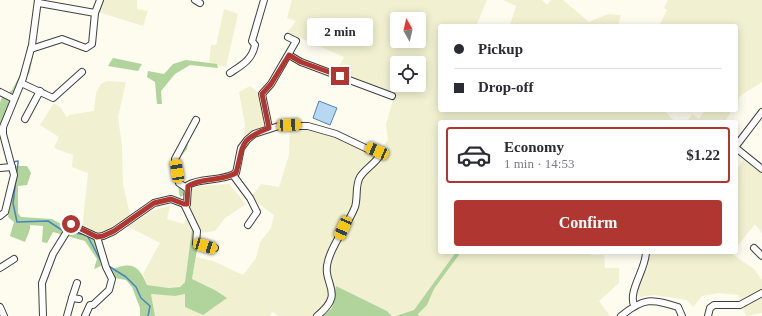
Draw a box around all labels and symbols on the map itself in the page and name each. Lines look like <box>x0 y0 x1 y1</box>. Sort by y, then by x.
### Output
north arrow <box>390 12 426 48</box>
callout: 2 min <box>307 18 373 46</box>
route end <box>331 67 349 85</box>
car <box>277 118 301 132</box>
car <box>364 141 390 161</box>
car <box>169 158 185 184</box>
route start <box>62 215 80 233</box>
car <box>333 215 353 241</box>
car <box>192 237 218 255</box>

